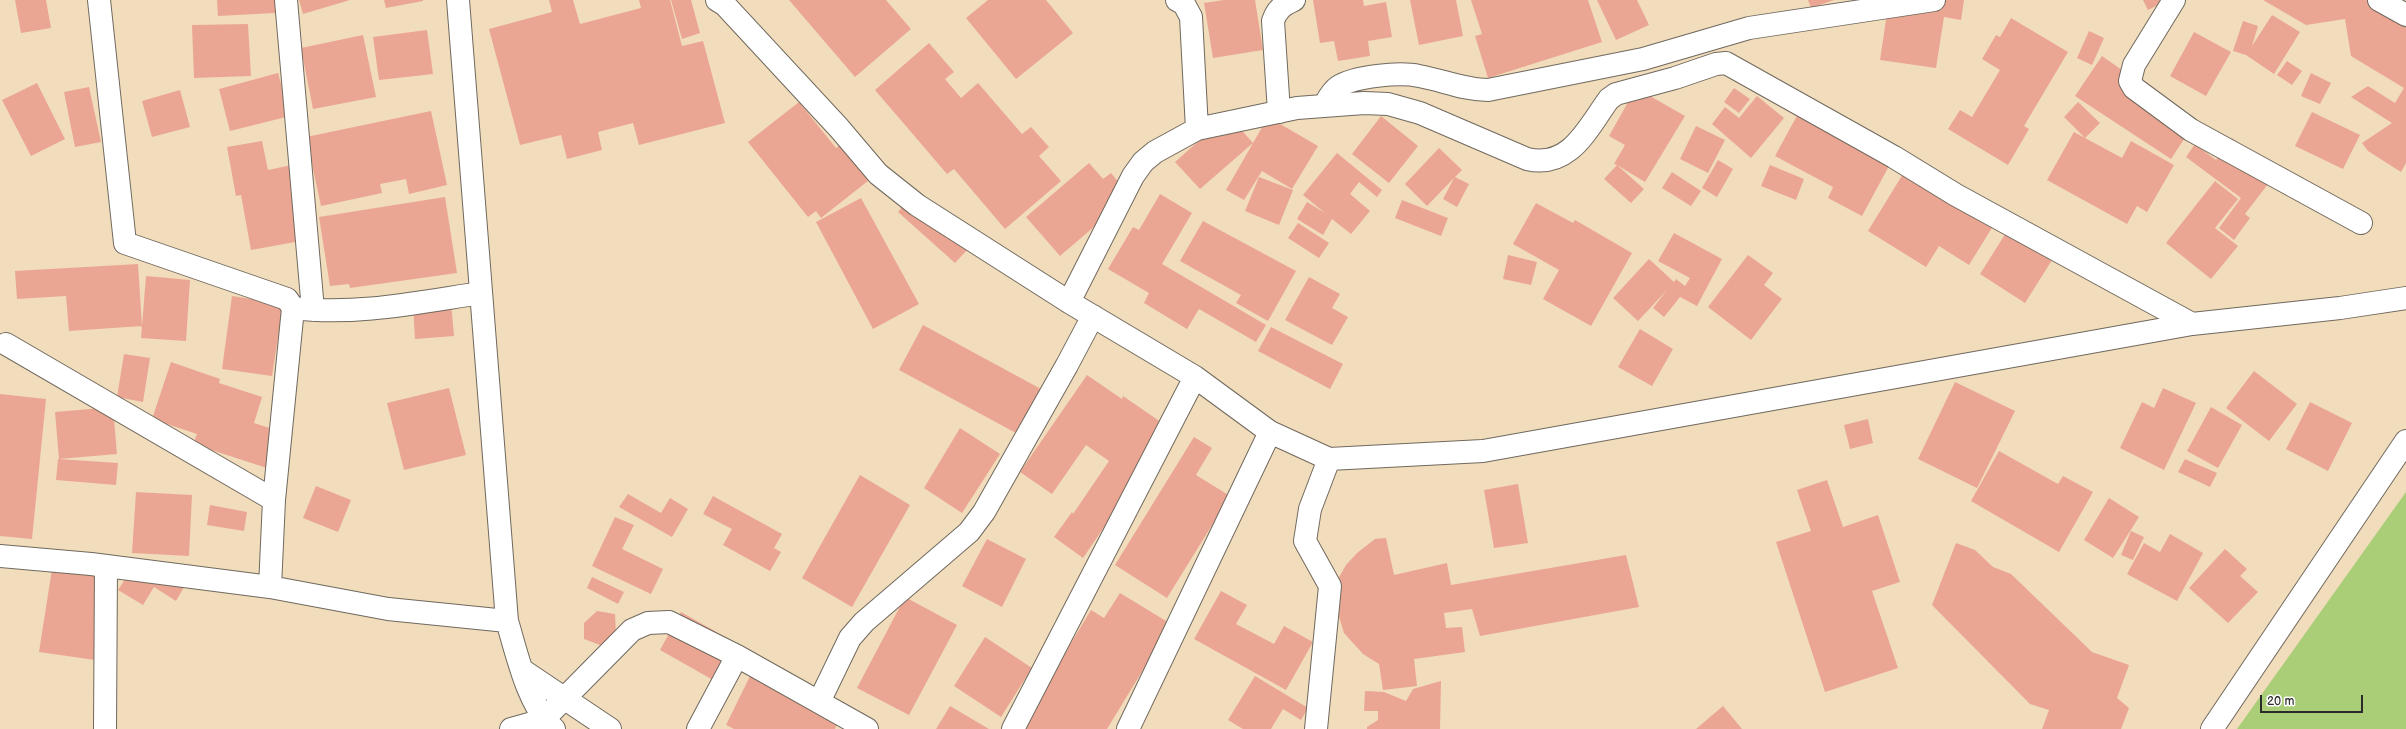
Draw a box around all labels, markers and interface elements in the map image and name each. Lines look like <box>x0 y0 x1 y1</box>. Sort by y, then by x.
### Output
scale bar <box>2262 687 2365 713</box>
text: 20 m <box>2267 694 2294 709</box>

